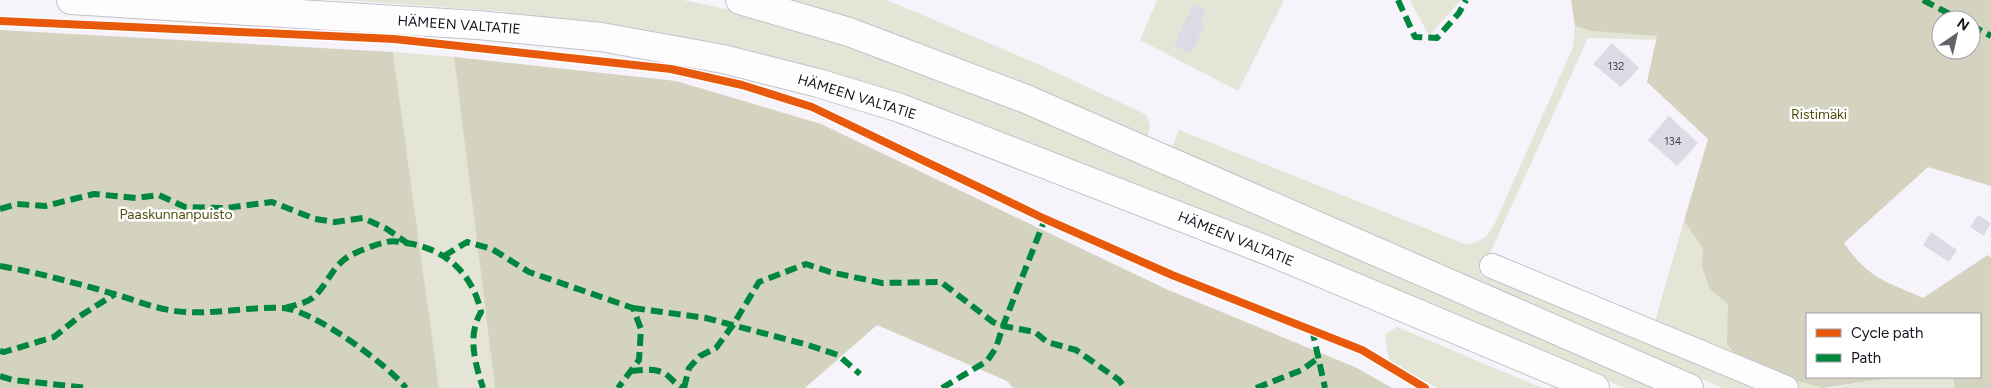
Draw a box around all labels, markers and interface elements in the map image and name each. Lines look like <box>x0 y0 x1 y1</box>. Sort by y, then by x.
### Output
north arrow <box>1931 10 1981 60</box>
street label: HÄMEEN VALTATIE <box>397 12 521 38</box>
text: N <box>1954 15 1972 35</box>
house number: 132 <box>1608 60 1624 73</box>
street label: HÄMEEN VALTATIE <box>796 71 918 123</box>
park label: Ristimäki <box>1791 106 1847 123</box>
house number: 134 <box>1664 135 1682 148</box>
park label: Paaskunnanpuisto <box>119 206 233 223</box>
street label: HÄMEEN VALTATIE <box>1176 208 1296 270</box>
legend <box>1806 313 1981 378</box>
text: Cycle path <box>1851 324 1923 342</box>
text: Path <box>1851 349 1881 367</box>

